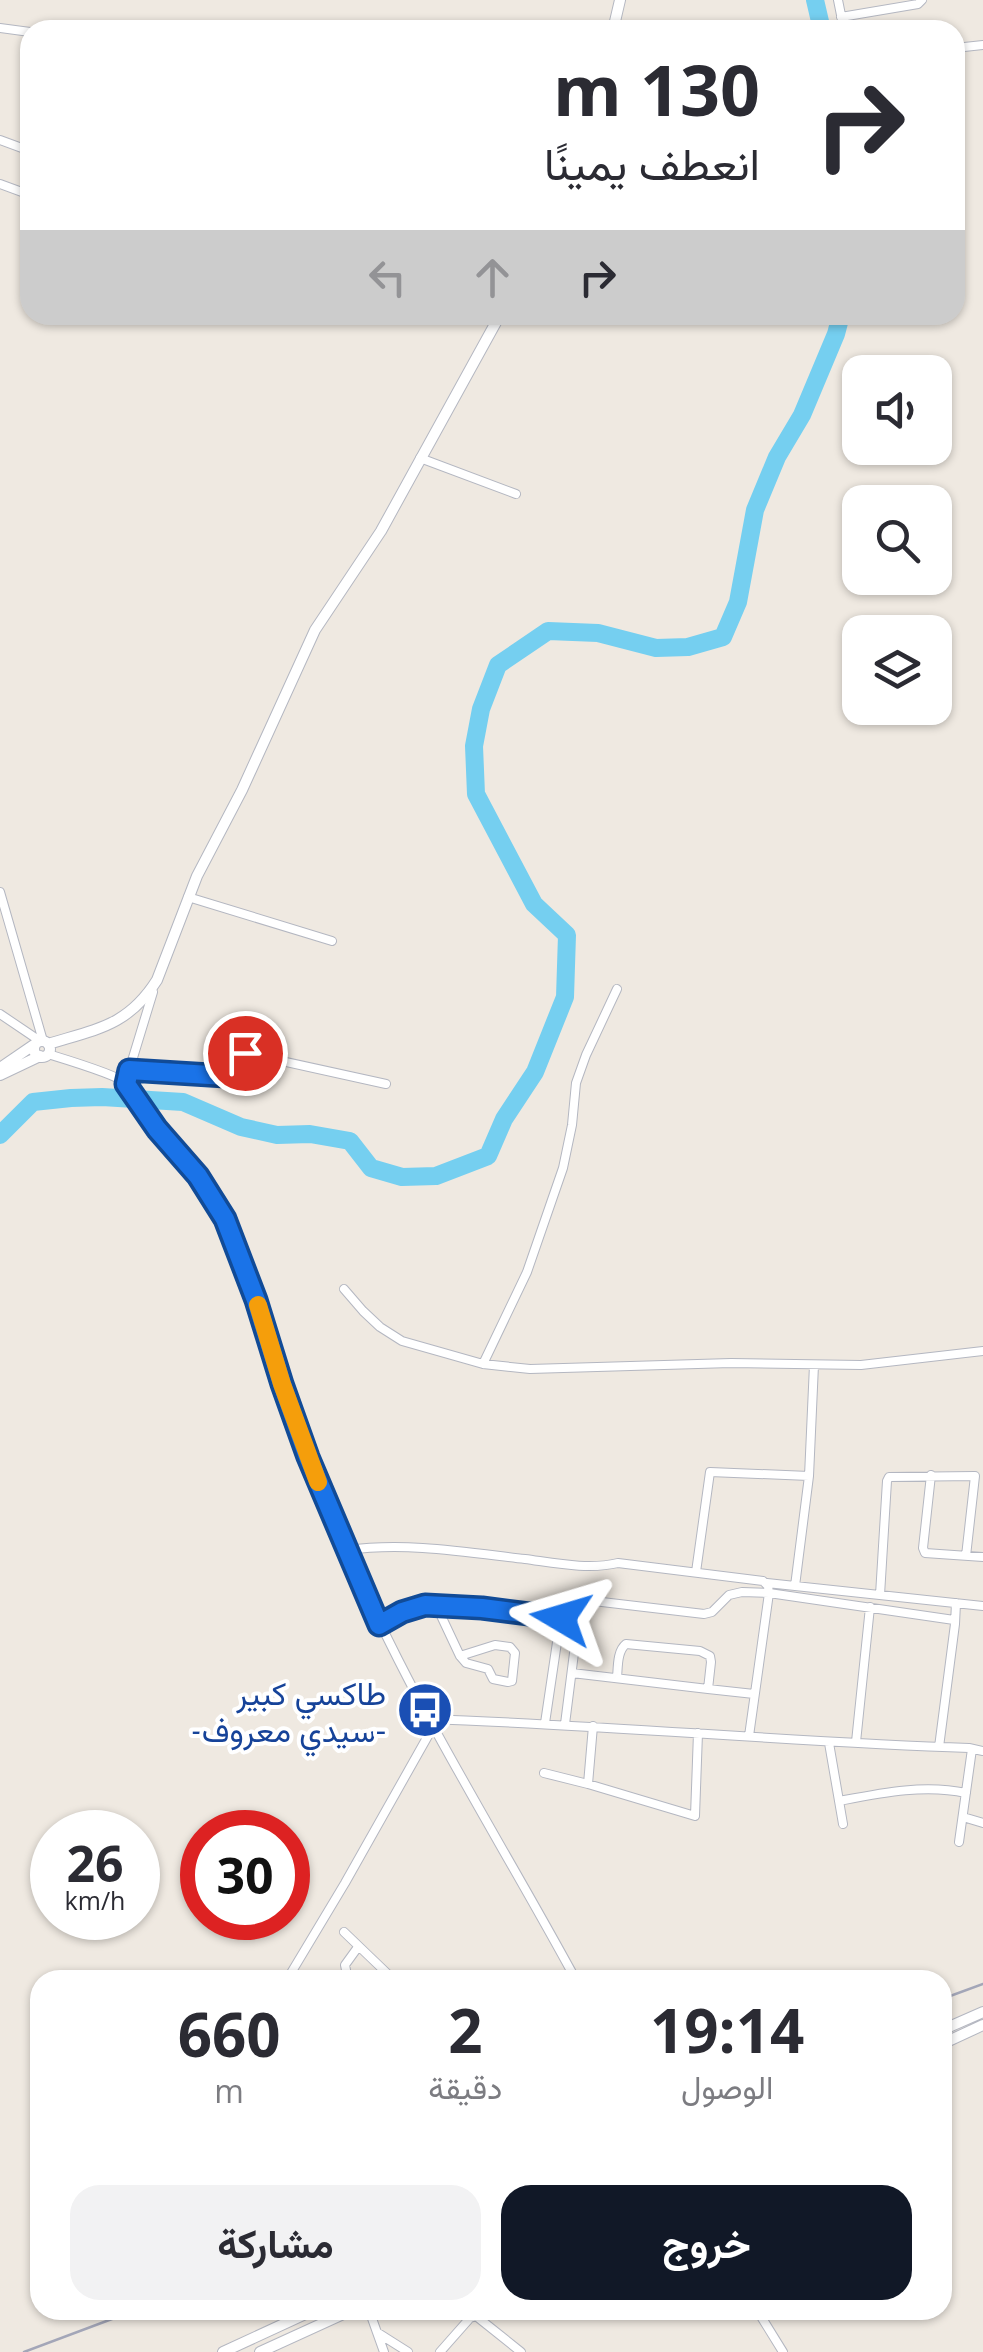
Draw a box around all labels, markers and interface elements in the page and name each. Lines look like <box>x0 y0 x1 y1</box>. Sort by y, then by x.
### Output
text: 130 m <box>553 41 760 137</box>
icon: right <box>795 60 925 190</box>
text: انعطف يمينًا <box>544 132 760 193</box>
icon: left <box>360 250 415 305</box>
icon: ahead <box>465 250 520 305</box>
icon: right <box>570 250 625 305</box>
map controls <box>842 355 952 725</box>
button: sound <box>842 355 952 465</box>
button: search <box>842 485 952 595</box>
button: layers <box>842 615 952 725</box>
pin <box>203 1011 288 1096</box>
icon: arrive <box>218 1026 273 1081</box>
position arrow <box>509 1566 613 1670</box>
place label: طاكسي كبير -سيدي معروف- <box>191 1671 386 1757</box>
bus stop icon: طاكسي كبير -سيدي معروف- <box>395 1680 455 1740</box>
speed limit sign: 30 <box>180 1810 310 1940</box>
text: 26 <box>66 1829 124 1897</box>
text: km/h <box>65 1883 125 1917</box>
text: 2 <box>448 1989 482 2071</box>
text: 19:14 <box>650 1989 804 2071</box>
text: 660 <box>178 1993 281 2075</box>
text: دقيقة <box>428 2065 502 2108</box>
text: الوصول <box>681 2065 773 2108</box>
text: m <box>214 2069 244 2112</box>
button: مشاركة <box>70 2185 481 2300</box>
button: خروج <box>501 2185 912 2300</box>

